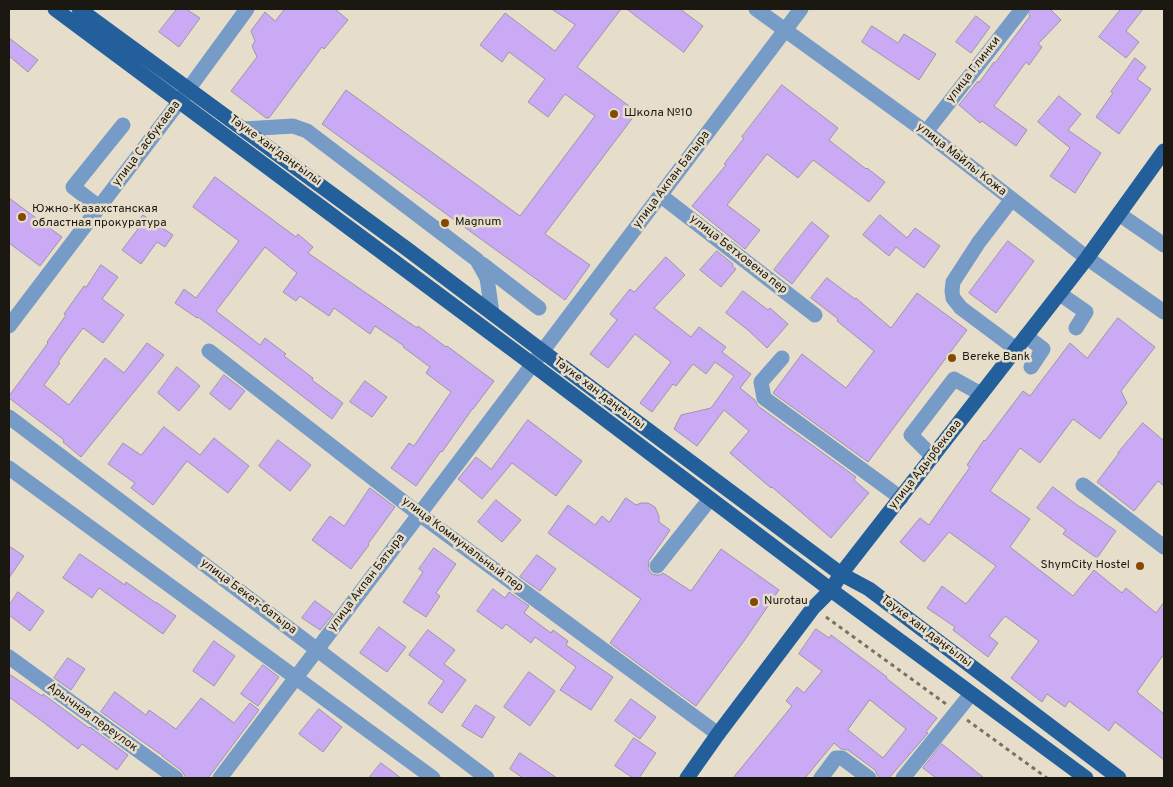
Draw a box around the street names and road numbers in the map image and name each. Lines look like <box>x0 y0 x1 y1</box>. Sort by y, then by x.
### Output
street label: улица Глинки <box>944 34 1004 106</box>
street label: улица Сасбукаева <box>110 98 184 190</box>
street label: Тәуке хан даңғылы <box>226 113 324 189</box>
street label: улица Майлы Кожа <box>913 120 1009 200</box>
street label: улица Акпан Батыра <box>631 128 713 232</box>
street label: улица Бетховена пер <box>686 212 790 298</box>
street label: Тәуке хан даңғылы <box>550 355 648 433</box>
street label: улица Адырбекова <box>887 417 965 513</box>
street label: улица Коммунальный пер <box>398 495 526 595</box>
street label: улица Акпан Батыра <box>326 531 408 635</box>
street label: улица Бекет-батыра <box>197 556 299 638</box>
street label: Тәуке хан даңғылы <box>877 593 975 671</box>
street label: Арычная переулок <box>44 680 140 756</box>

